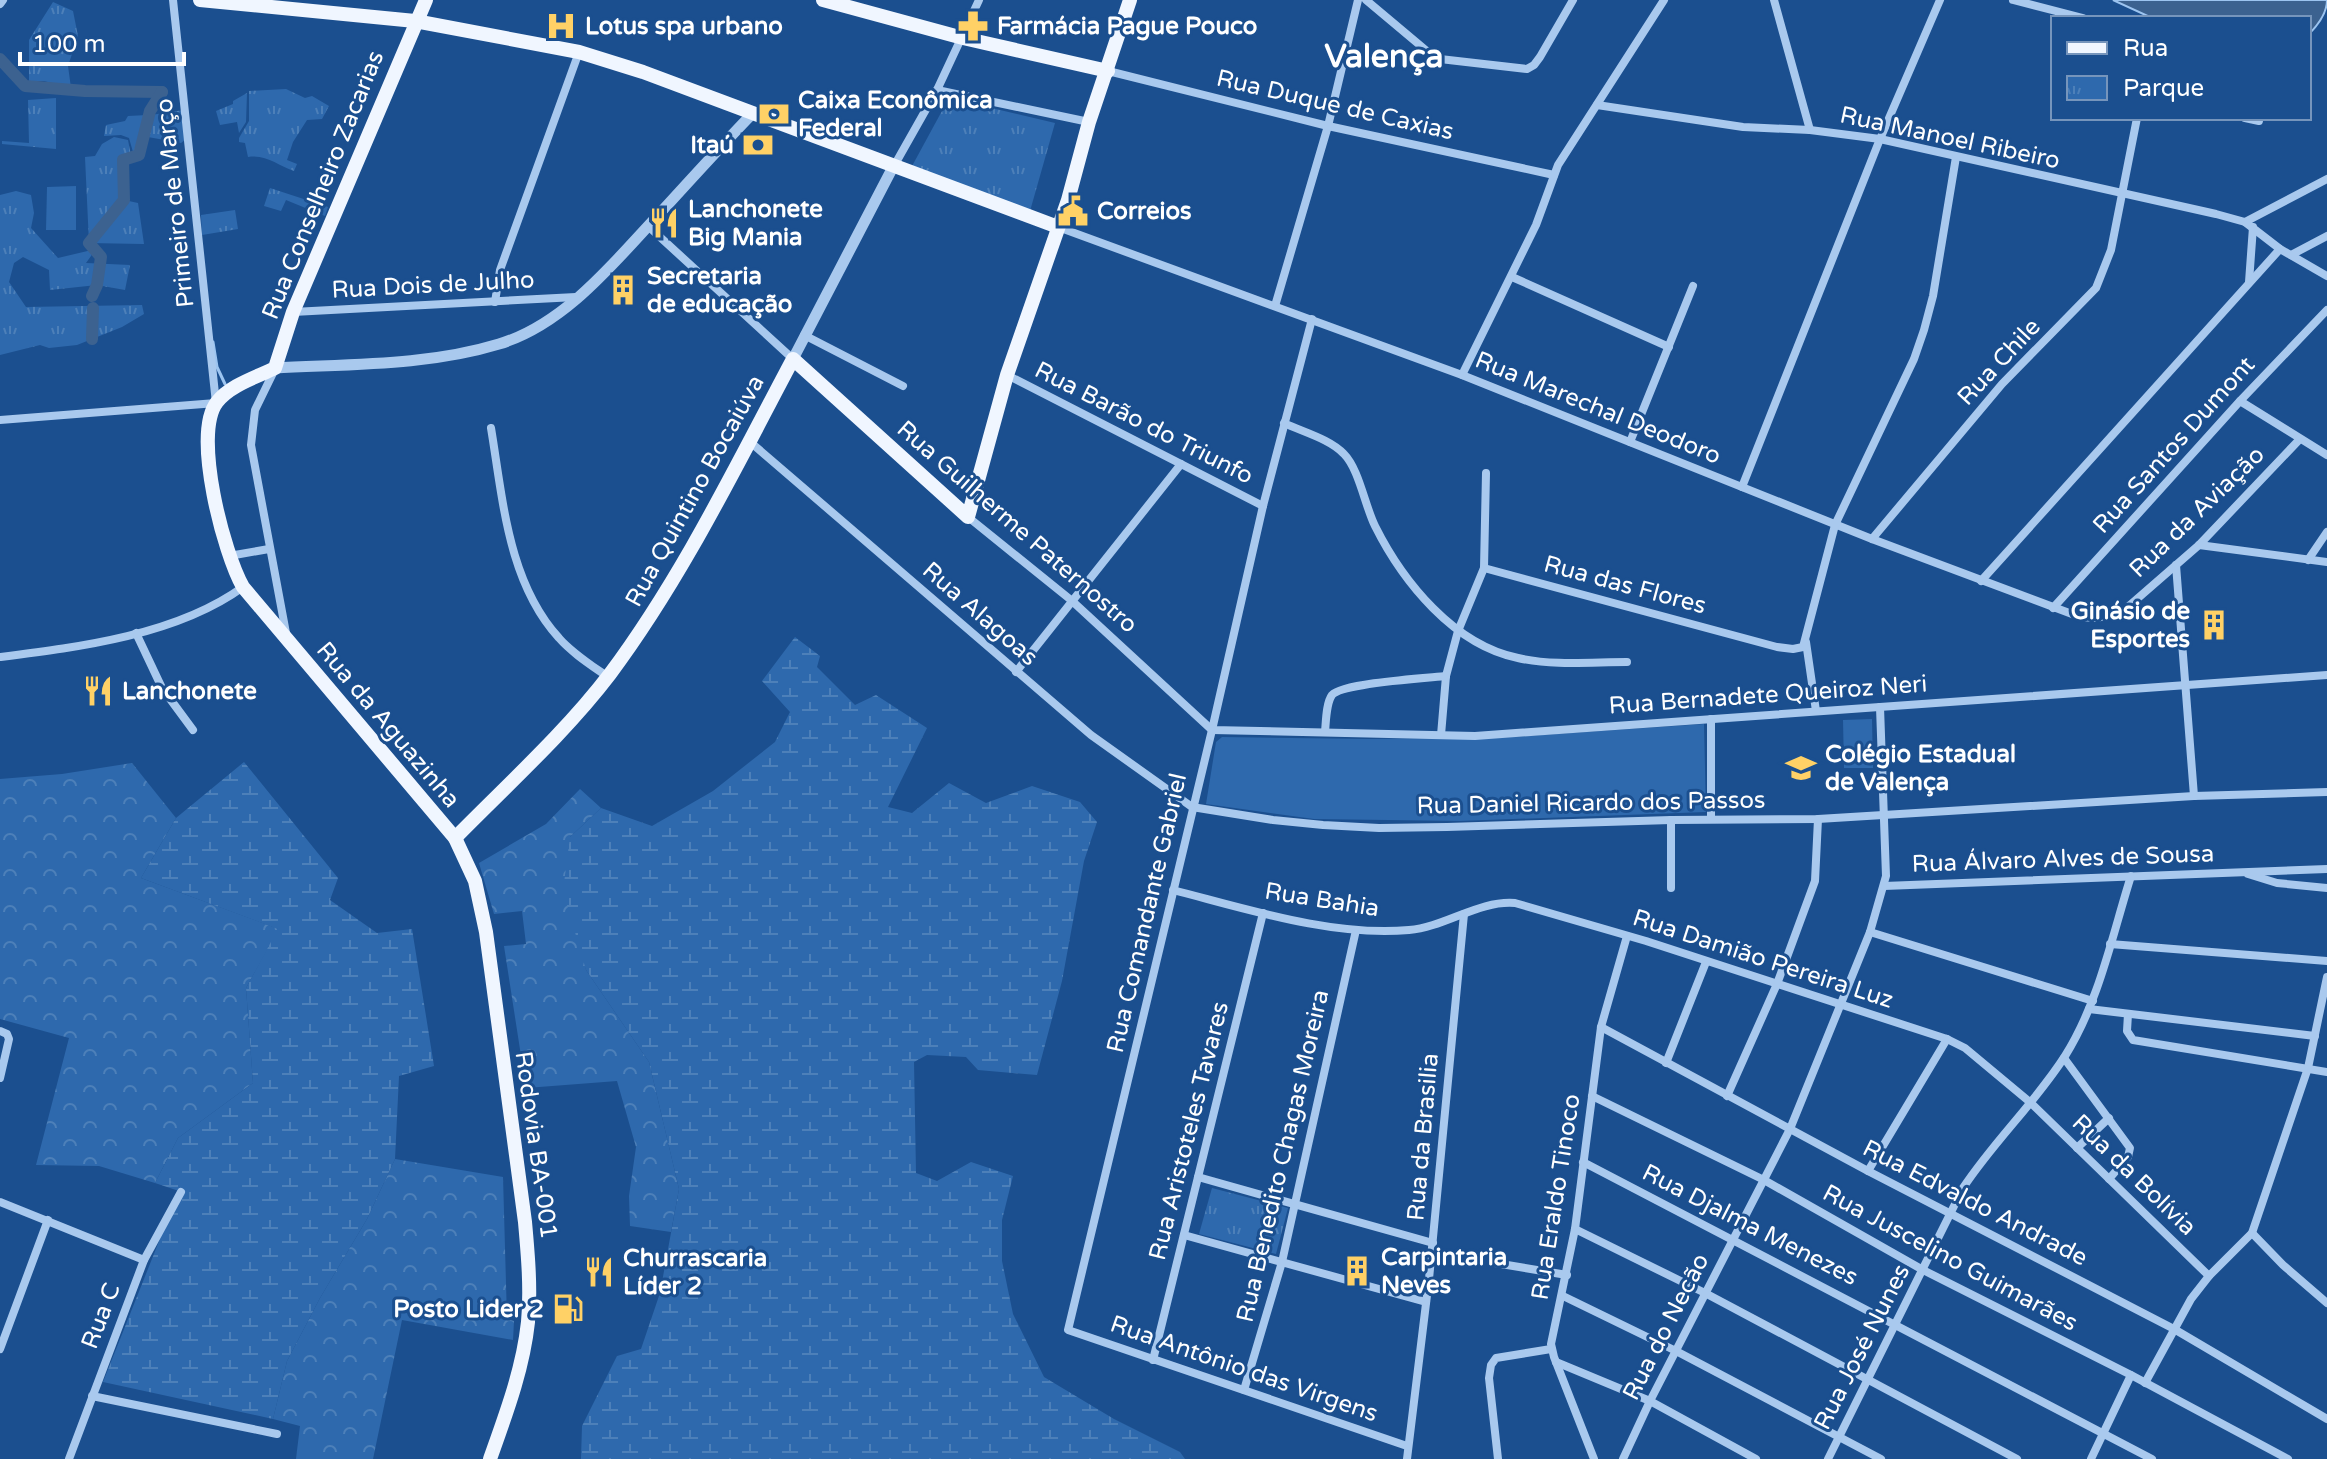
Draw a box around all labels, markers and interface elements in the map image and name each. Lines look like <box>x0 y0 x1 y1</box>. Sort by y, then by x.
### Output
hospital icon: Lotus spa urbano <box>544 9 578 43</box>
pharmacy icon: Farmácia Pague Pouco <box>956 9 990 43</box>
place label: Lotus spa urbano <box>585 12 783 41</box>
place label: Farmácia Pague Pouco <box>997 12 1257 41</box>
scale bar <box>20 16 184 66</box>
legend <box>2051 16 2311 120</box>
text: 100 m <box>32 30 106 59</box>
text: Rua <box>2123 34 2168 63</box>
district label: Valença <box>1324 38 1444 76</box>
street label: Rua Conselheiro Zacarias <box>256 46 390 324</box>
street label: Rua Duque de Caxias <box>1214 64 1456 146</box>
text: Parque <box>2123 74 2204 103</box>
place label: Caixa Econômica Federal <box>798 86 993 143</box>
street label: Primeiro de Março <box>150 97 200 309</box>
bank icon: Caixa Econômica Federal <box>757 97 791 131</box>
street label: Rua Manoel Ribeiro <box>1837 100 2063 176</box>
bank icon: Itaú <box>741 128 775 162</box>
place label: Itaú <box>690 131 734 160</box>
public building icon: Correios <box>1056 194 1090 228</box>
place label: Lanchonete Big Mania <box>688 195 823 252</box>
place label: Correios <box>1097 197 1192 226</box>
restaurant icon: Lanchonete Big Mania <box>647 206 681 240</box>
place label: Secretaria de educação <box>647 262 792 319</box>
street label: Rua Dois de Julho <box>331 265 535 305</box>
building icon: Secretaria de educação <box>606 273 640 307</box>
street label: Rua Chile <box>1951 313 2047 411</box>
street label: Rua Marechal Deodoro <box>1471 345 1725 471</box>
street label: Rua Santos Dumont <box>2087 351 2261 539</box>
street label: Rua Barão do Triunfo <box>1030 355 1258 491</box>
street label: Rua Quintino Bocaiúva <box>619 370 771 612</box>
street label: Rua Guilherme Paternostro <box>891 415 1143 639</box>
street label: Rua da Aviação <box>2123 440 2271 584</box>
street label: Rua das Flores <box>1541 549 1709 621</box>
street label: Rua Alagoas <box>916 556 1044 672</box>
place label: Ginásio de Esportes <box>2071 597 2190 654</box>
building icon: Ginásio de Esportes <box>2197 608 2231 642</box>
street label: Rua da Aguazinha <box>310 636 466 814</box>
street label: Rua Bernadete Queiroz Neri <box>1608 669 1928 721</box>
restaurant icon: Lanchonete <box>81 674 115 708</box>
place label: Lanchonete <box>122 677 257 706</box>
place label: Colégio Estadual de Valença <box>1825 740 2016 797</box>
school or university icon: Colégio Estadual de Valença <box>1784 751 1818 785</box>
street label: Rua Comandante Gabriel <box>1101 771 1193 1055</box>
street label: Rua Daniel Ricardo dos Passos <box>1416 785 1766 821</box>
street label: Rua Álvaro Alves de Sousa <box>1911 838 2215 879</box>
street label: Rua Bahia <box>1263 877 1381 923</box>
street label: Rua Damião Pereira Luz <box>1629 903 1897 1015</box>
street label: Rua Benedito Chagas Moreira <box>1231 987 1335 1325</box>
street label: Rua Aristoteles Tavares <box>1143 999 1235 1263</box>
street label: Rodovia BA-001 <box>508 1049 564 1241</box>
street label: Rua da Brasilia <box>1401 1052 1445 1222</box>
street label: Rua Eraldo Tinoco <box>1525 1092 1587 1302</box>
street label: Rua da Bolívia <box>2066 1108 2202 1242</box>
street label: Rua Edvaldo Andrade <box>1858 1134 2092 1272</box>
street label: Rua Djalma Menezes <box>1637 1158 1863 1292</box>
street label: Rua Juscelino Guimarães <box>1818 1178 2082 1338</box>
place label: Carpintaria Neves <box>1381 1243 1507 1300</box>
place label: Churrascaria Líder 2 <box>623 1244 767 1301</box>
street label: Rua do Necão <box>1617 1249 1715 1405</box>
building icon: Carpintaria Neves <box>1340 1254 1374 1288</box>
restaurant icon: Churrascaria Líder 2 <box>582 1255 616 1289</box>
street label: Rua José Nunes <box>1808 1259 1916 1435</box>
street label: Rua C <box>75 1279 127 1353</box>
fuel station icon: Posto Lider 2 <box>551 1292 585 1326</box>
place label: Posto Lider 2 <box>393 1295 544 1324</box>
street label: Rua Antônio das Virgens <box>1106 1310 1382 1428</box>

